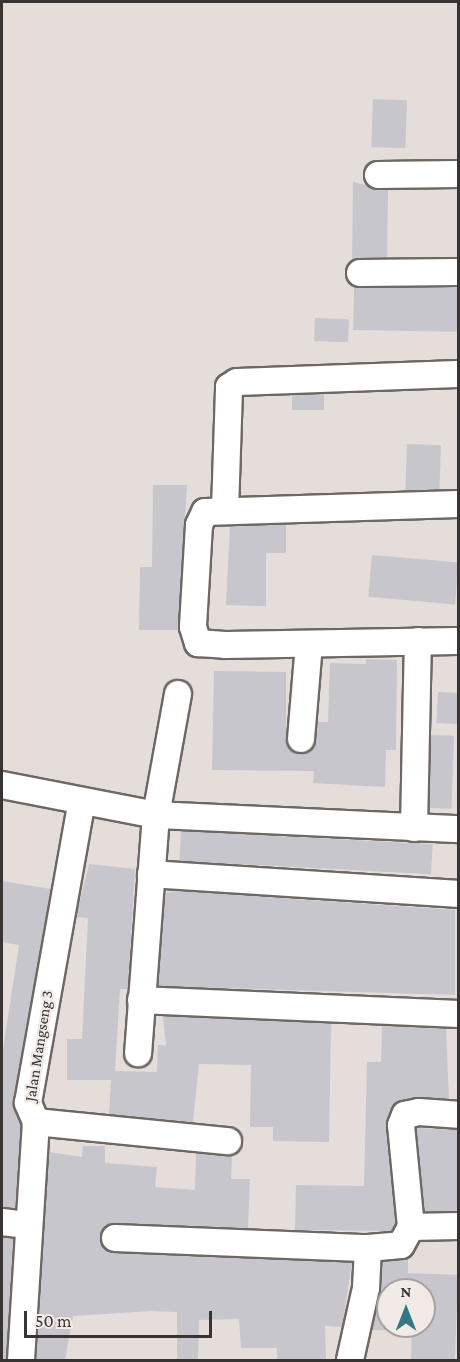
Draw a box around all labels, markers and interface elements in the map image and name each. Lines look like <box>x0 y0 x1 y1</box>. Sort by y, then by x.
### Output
street label: Jalan Mangseng 3 <box>21 989 57 1103</box>
north arrow <box>376 1278 436 1338</box>
text: N <box>401 1283 411 1300</box>
scale bar <box>27 1299 214 1337</box>
text: 50 m <box>35 1311 72 1331</box>

